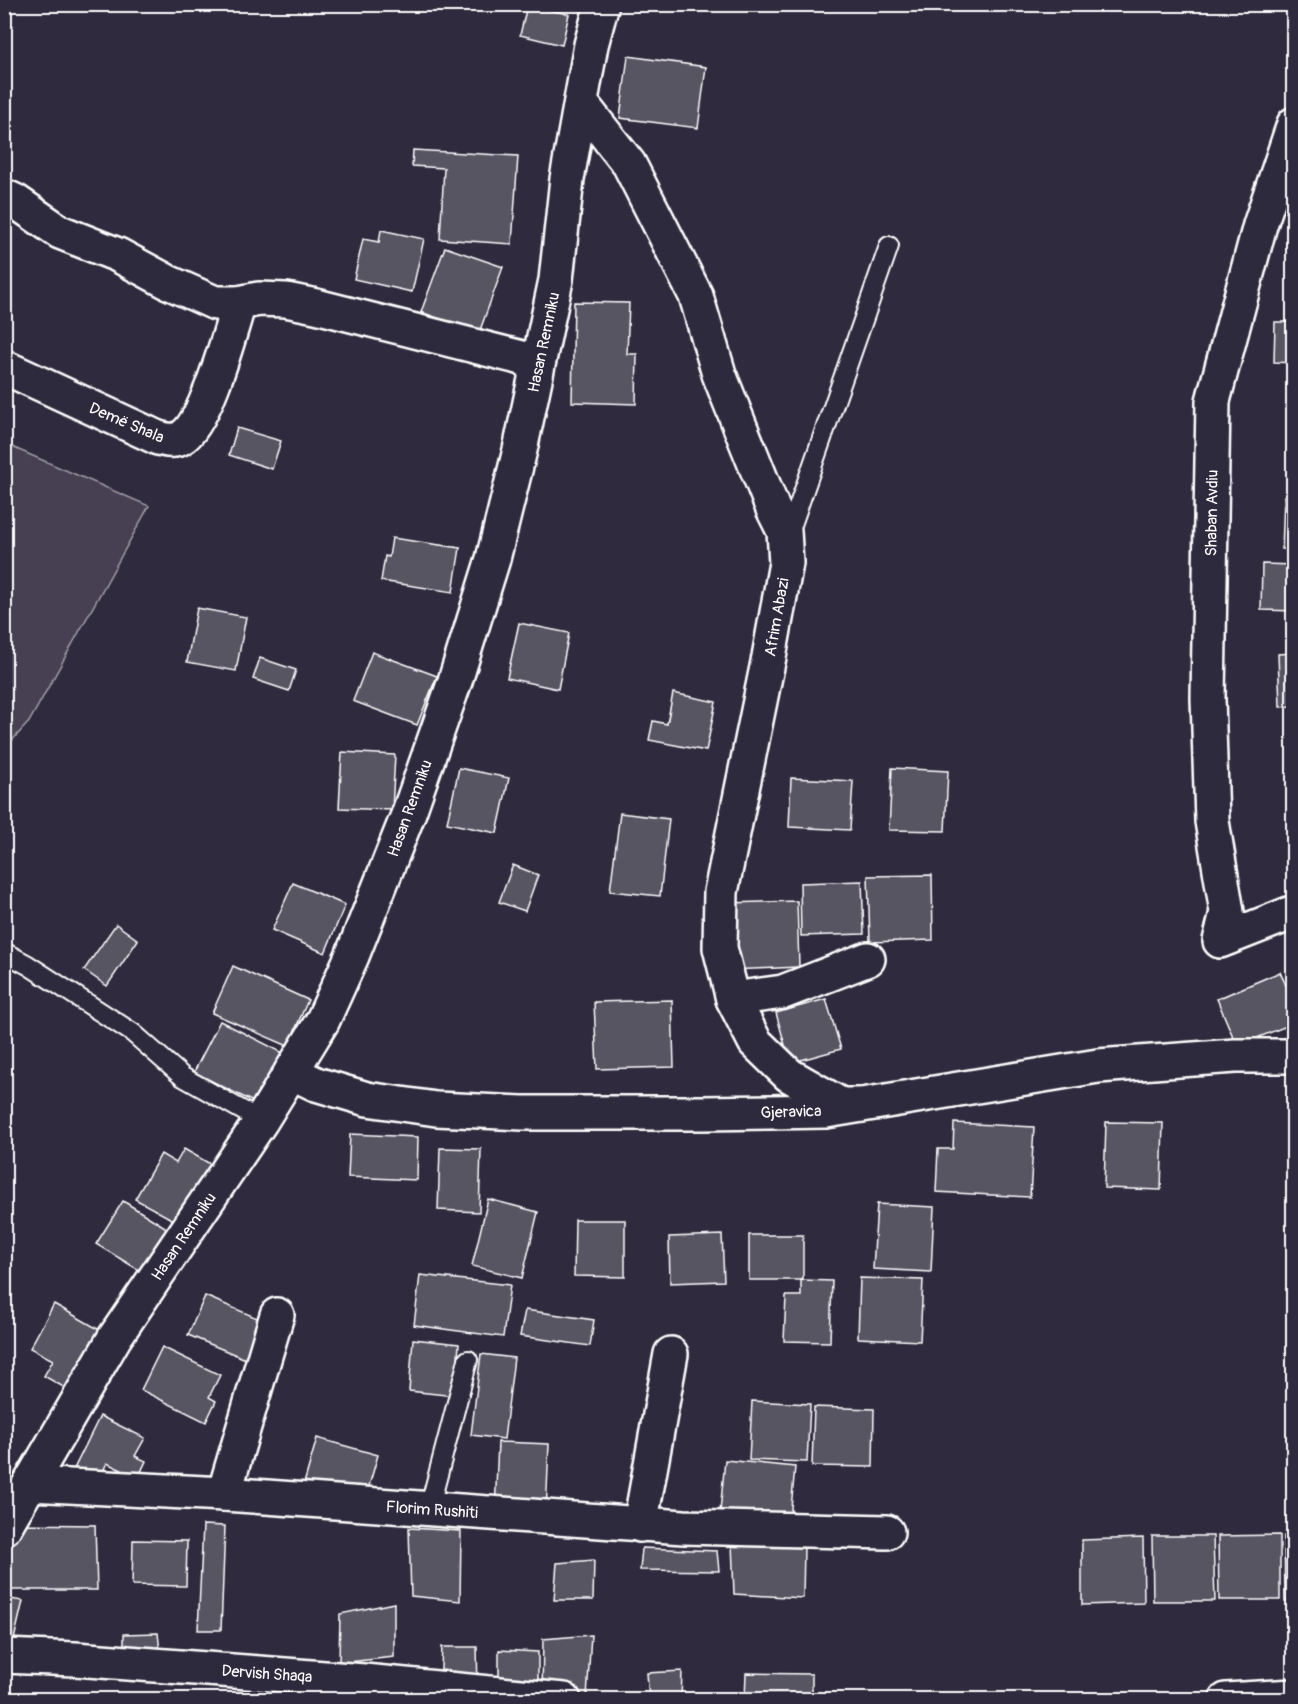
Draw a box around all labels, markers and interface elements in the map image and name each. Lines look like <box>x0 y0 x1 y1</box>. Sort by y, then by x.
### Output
street label: Hasan Remniku <box>524 290 564 394</box>
street label: Demë Shala <box>86 398 167 448</box>
street label: Shaban Avdiu <box>1201 469 1223 557</box>
street label: Afrim Abazi <box>760 576 794 658</box>
street label: Hasan Remniku <box>383 757 437 860</box>
street label: Gjeravica <box>760 1101 822 1123</box>
street label: Hasan Remniku <box>147 1189 221 1284</box>
street label: Florim Rushiti <box>385 1497 479 1523</box>
street label: Dervish Shaqa <box>221 1661 313 1687</box>

